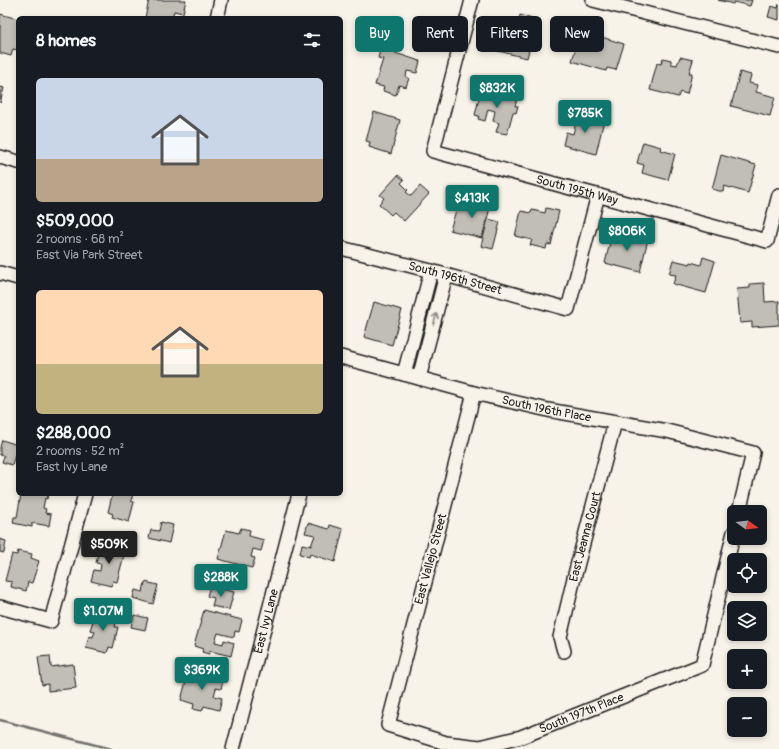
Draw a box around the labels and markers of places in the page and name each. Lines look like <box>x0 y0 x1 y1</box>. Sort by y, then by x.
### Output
pin: $832K <box>469 75 525 109</box>
pin: $785K <box>557 100 613 134</box>
pin: $413K <box>444 185 500 219</box>
pin: $806K <box>599 218 655 252</box>
pin: $509K <box>81 531 137 565</box>
pin: $288K <box>193 564 249 598</box>
pin: $1.07M <box>70 598 136 632</box>
pin: $369K <box>174 657 230 691</box>

